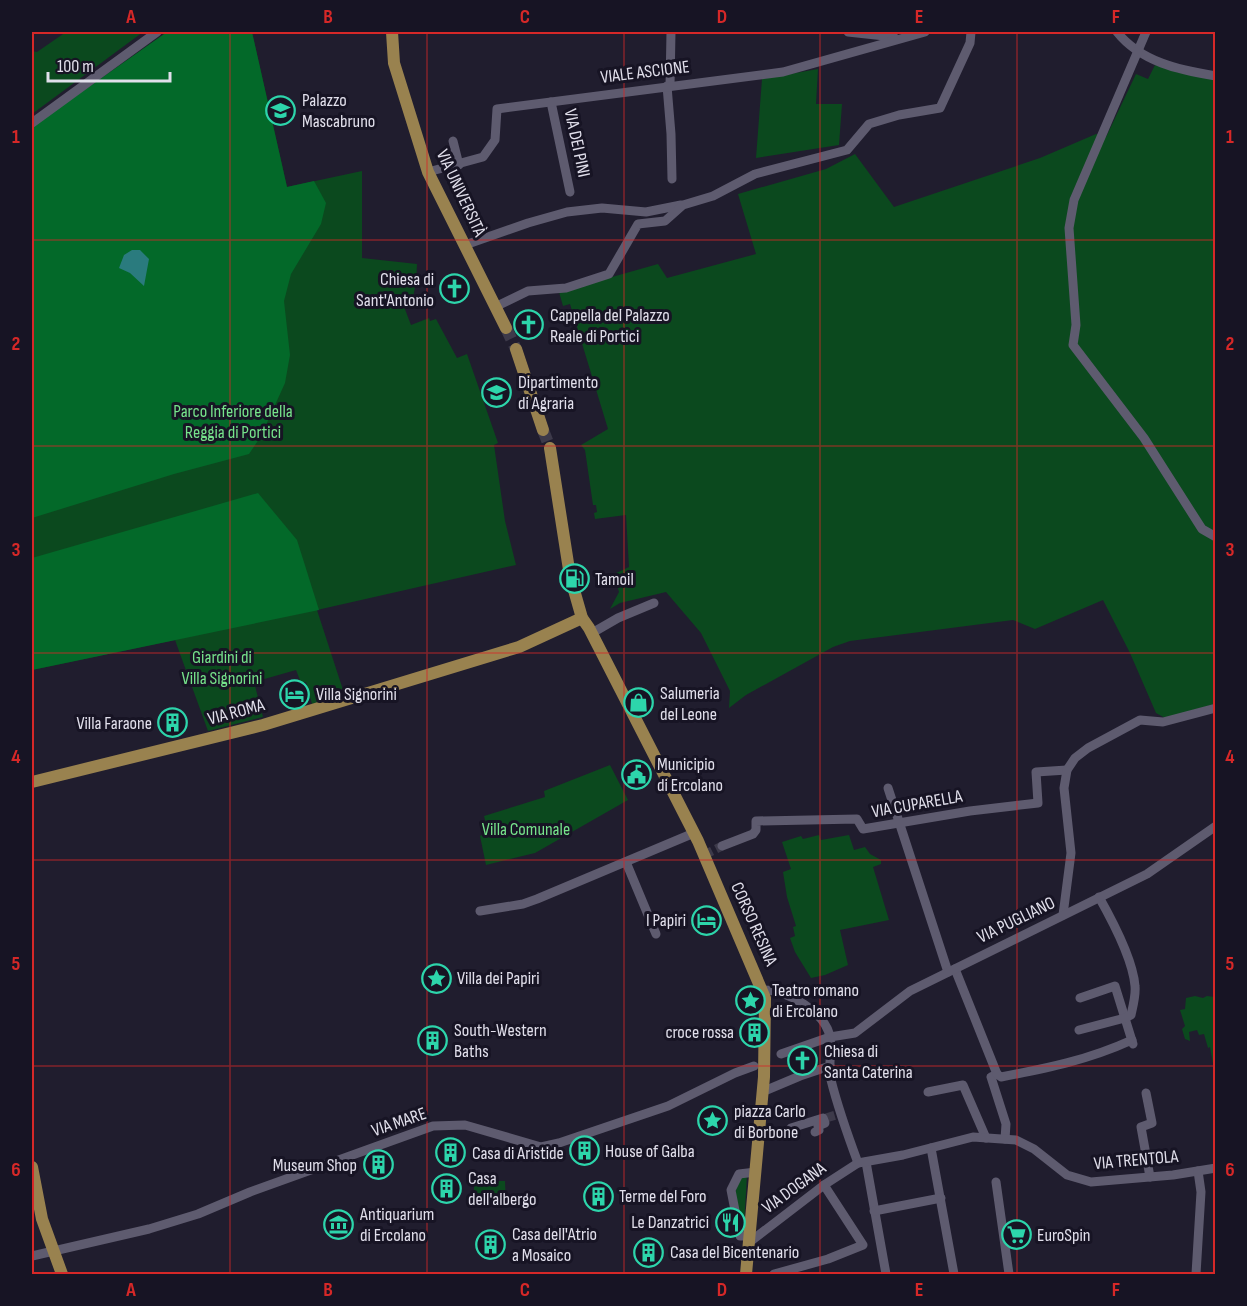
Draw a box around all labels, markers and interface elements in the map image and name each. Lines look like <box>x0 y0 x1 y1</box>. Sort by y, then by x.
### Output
text: A <box>125 5 136 29</box>
text: B <box>323 5 333 29</box>
text: C <box>520 5 530 29</box>
text: D <box>717 5 727 29</box>
text: E <box>915 5 923 29</box>
text: F <box>1112 5 1120 29</box>
scale bar <box>48 45 170 83</box>
text: 100 m <box>57 56 94 77</box>
street label: VIALE ASCIONE <box>599 56 691 88</box>
place label: Palazzo Mascabruno <box>302 90 375 132</box>
school or university icon: Palazzo Mascabruno <box>265 94 297 126</box>
street label: VIA DEI PINI <box>560 107 594 179</box>
text: 1 <box>12 125 20 149</box>
text: 1 <box>1226 125 1234 149</box>
street label: VIA UNIVERSITÀ <box>432 146 490 240</box>
place label: Chiesa di Sant'Antonio <box>356 269 434 311</box>
church icon: Chiesa di Sant'Antonio <box>439 273 471 305</box>
place label: Cappella del Palazzo Reale di Portici <box>550 305 670 347</box>
church icon: Cappella del Palazzo Reale di Portici <box>513 309 545 341</box>
text: 2 <box>12 332 20 356</box>
text: 2 <box>1226 332 1234 356</box>
place label: Dipartimento di Agraria <box>518 372 598 414</box>
school or university icon: Dipartimento di Agraria <box>481 376 513 408</box>
park label: Parco Inferiore della Reggia di Portici <box>173 401 293 443</box>
text: 3 <box>12 538 21 562</box>
text: 3 <box>1226 538 1235 562</box>
fuel station icon: Tamoil <box>558 563 590 595</box>
place label: Tamoil <box>595 569 634 590</box>
park label: Giardini di Villa Signorini <box>182 647 262 689</box>
hotel icon: Villa Signorini <box>279 678 311 710</box>
place label: Salumeria del Leone <box>660 683 720 725</box>
place label: Villa Signorini <box>316 684 397 705</box>
shop icon: Salumeria del Leone <box>623 687 655 719</box>
street label: VIA ROMA <box>205 694 267 730</box>
building icon: Villa Faraone <box>157 707 189 739</box>
place label: Villa Faraone <box>76 713 152 734</box>
text: 4 <box>11 745 21 769</box>
text: 4 <box>1225 745 1235 769</box>
place label: Municipio di Ercolano <box>657 754 723 796</box>
public building icon: Municipio di Ercolano <box>620 758 652 790</box>
street label: VIA CUPARELLA <box>870 786 964 822</box>
park label: Villa Comunale <box>482 819 570 840</box>
street label: CORSO RESINA <box>726 879 782 969</box>
street label: VIA PUGLIANO <box>974 892 1058 948</box>
hotel icon: I Papiri <box>691 904 723 936</box>
place label: I Papiri <box>646 910 686 931</box>
text: 5 <box>12 952 21 976</box>
text: 5 <box>1226 952 1235 976</box>
place icon: Villa dei Papiri <box>420 962 452 994</box>
place label: Villa dei Papiri <box>457 968 540 989</box>
place label: Teatro romano di Ercolano <box>772 980 859 1022</box>
place icon: Teatro romano di Ercolano <box>735 984 767 1016</box>
building icon: croce rossa <box>739 1016 771 1048</box>
place label: South-Western Baths <box>454 1020 547 1062</box>
place label: croce rossa <box>665 1022 734 1043</box>
building icon: South-Western Baths <box>417 1024 449 1056</box>
place label: Chiesa di Santa Caterina <box>824 1041 913 1083</box>
church icon: Chiesa di Santa Caterina <box>787 1045 819 1077</box>
place label: piazza Carlo di Borbone <box>734 1101 806 1143</box>
street label: VIA MARE <box>369 1103 429 1141</box>
place icon: piazza Carlo di Borbone <box>697 1105 729 1137</box>
building icon: House of Galba <box>568 1135 600 1167</box>
building icon: Casa di Aristide <box>435 1137 467 1169</box>
place label: House of Galba <box>605 1141 695 1162</box>
place label: Casa di Aristide <box>472 1143 564 1164</box>
street label: VIA TRENTOLA <box>1093 1146 1180 1174</box>
building icon: Museum Shop <box>362 1149 394 1181</box>
place label: Museum Shop <box>273 1155 357 1176</box>
text: 6 <box>11 1158 21 1182</box>
street label: VIA DOGANA <box>758 1158 830 1218</box>
text: 6 <box>1225 1158 1235 1182</box>
place label: Casa dell'albergo <box>468 1168 537 1210</box>
building icon: Casa dell'albergo <box>431 1172 463 1204</box>
building icon: Terme del Foro <box>582 1180 614 1212</box>
place label: Terme del Foro <box>619 1186 707 1207</box>
place label: Antiquarium di Ercolano <box>359 1204 434 1246</box>
restaurant icon: Le Danzatrici <box>714 1206 746 1238</box>
museum icon: Antiquarium di Ercolano <box>323 1208 355 1240</box>
place label: Le Danzatrici <box>631 1212 709 1233</box>
supermarket icon: EuroSpin <box>1000 1219 1032 1251</box>
place label: Casa dell'Atrio a Mosaico <box>512 1224 597 1266</box>
place label: EuroSpin <box>1037 1225 1091 1246</box>
building icon: Casa dell'Atrio a Mosaico <box>475 1228 507 1260</box>
building icon: Casa del Bicentenario <box>633 1236 665 1268</box>
place label: Casa del Bicentenario <box>670 1242 799 1263</box>
text: A <box>125 1278 136 1302</box>
text: B <box>323 1278 333 1302</box>
text: C <box>520 1278 530 1302</box>
text: D <box>717 1278 727 1302</box>
text: E <box>915 1278 923 1302</box>
text: F <box>1112 1278 1120 1302</box>

